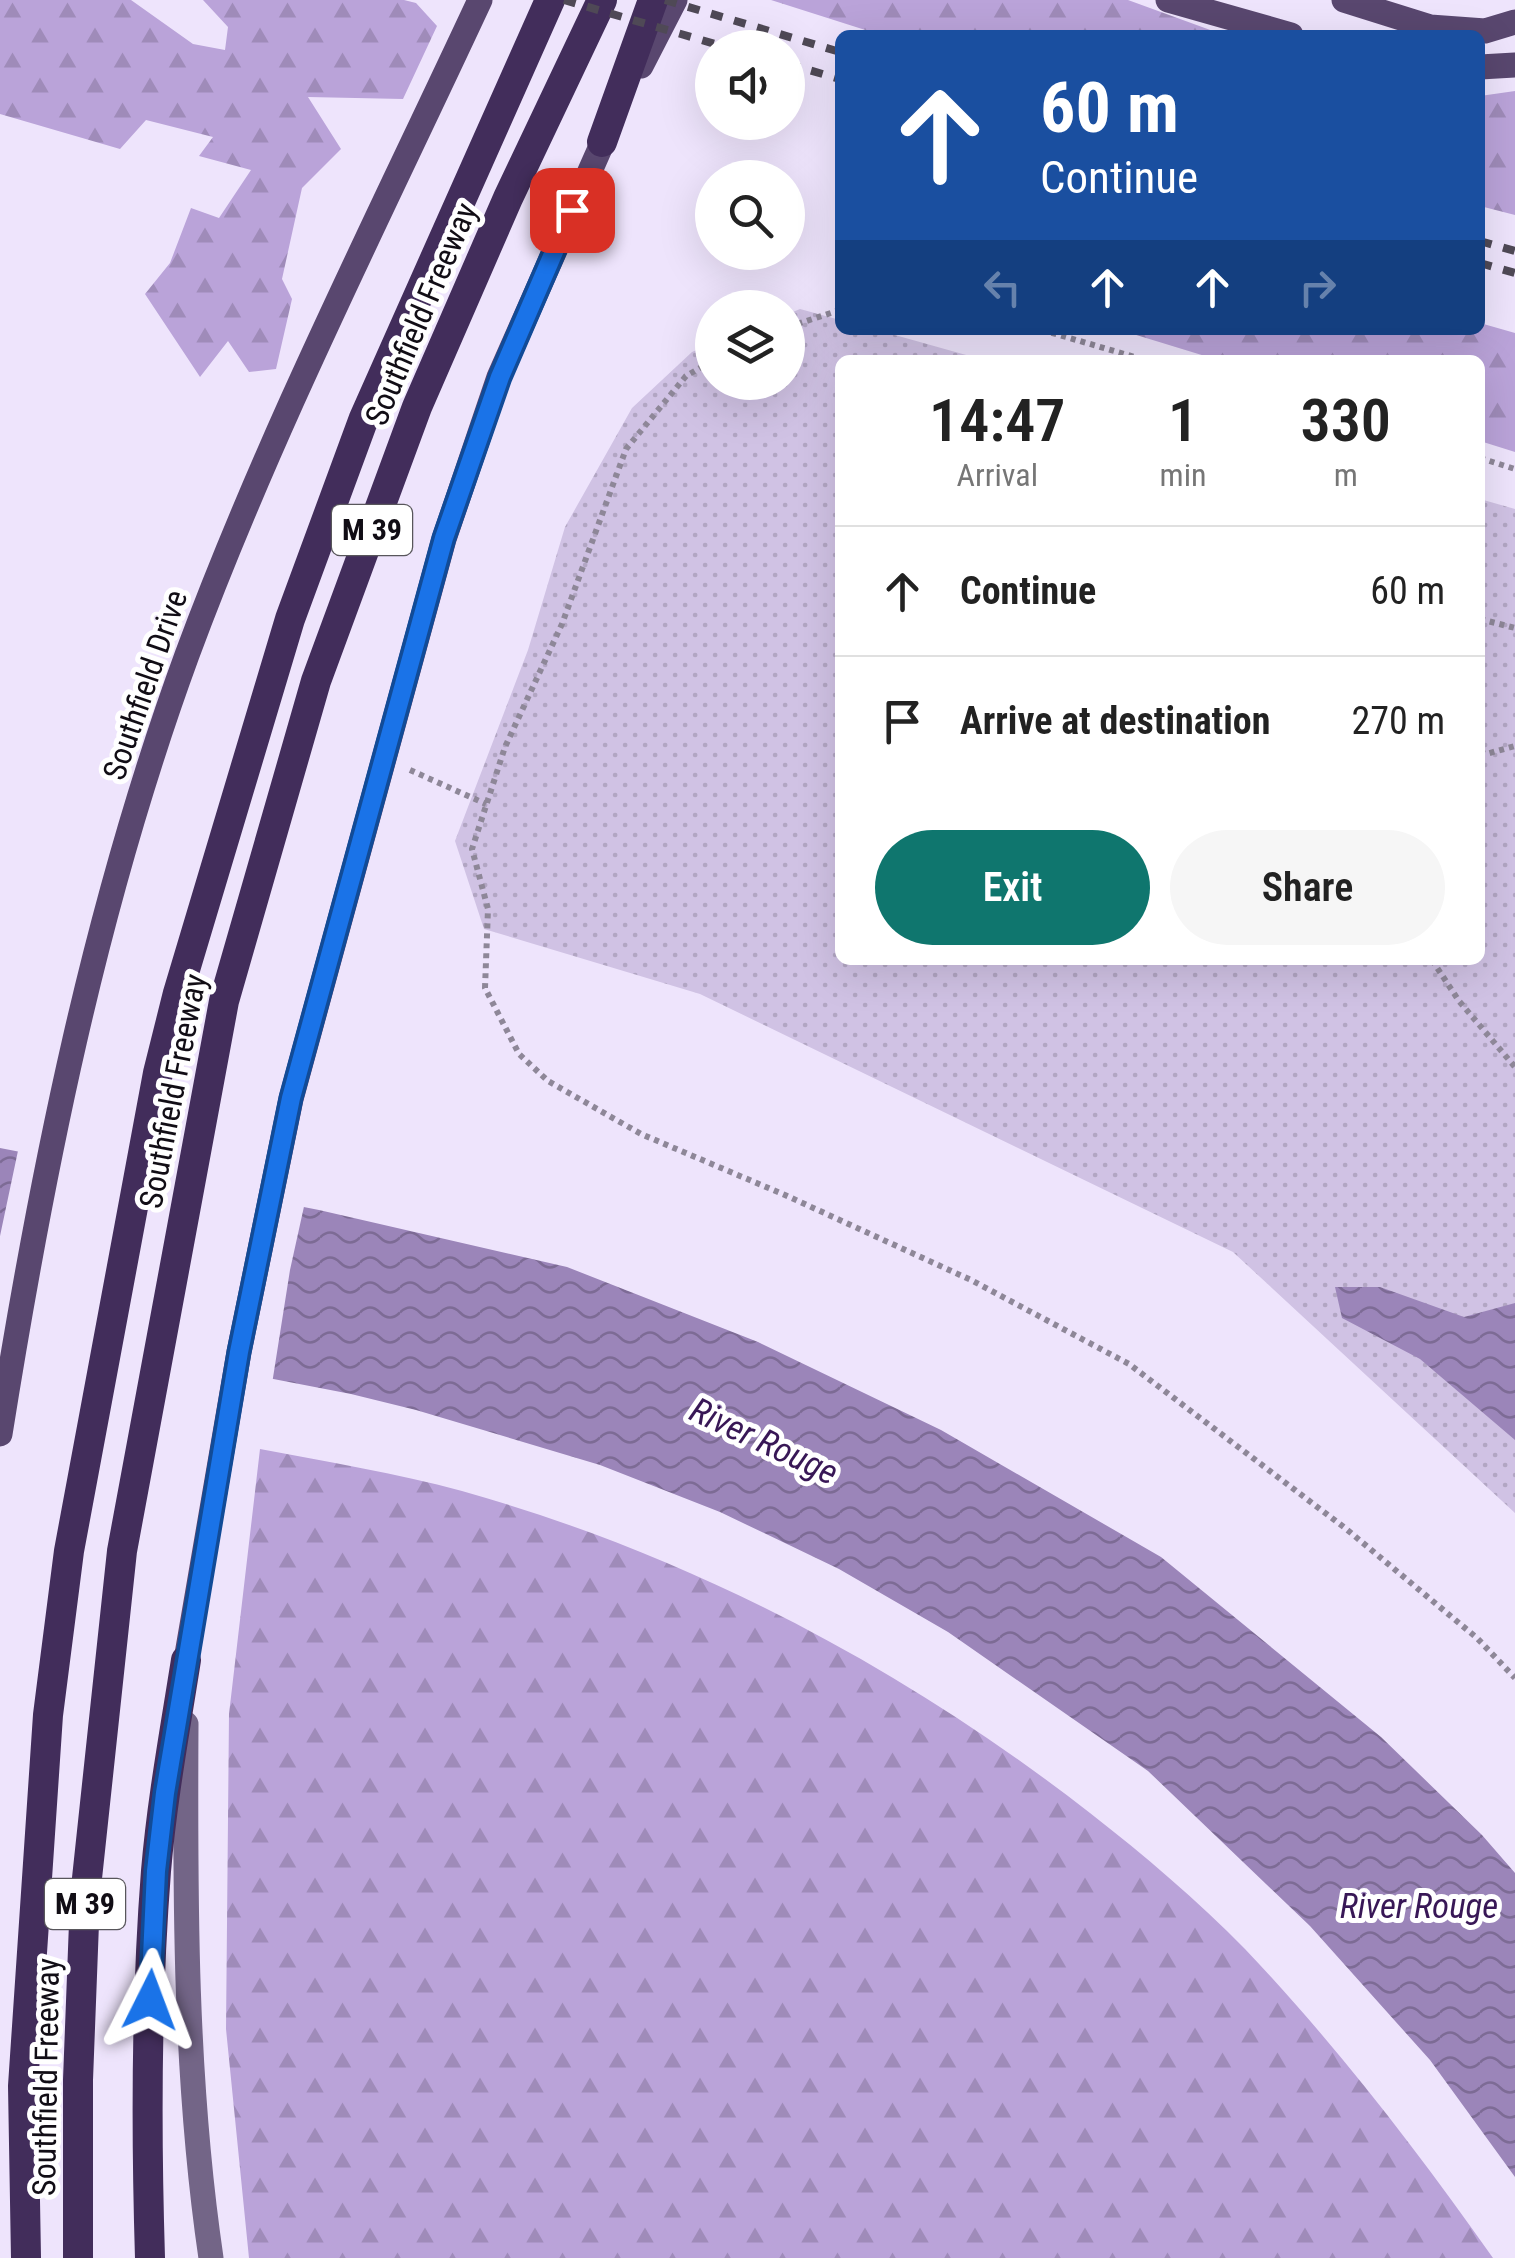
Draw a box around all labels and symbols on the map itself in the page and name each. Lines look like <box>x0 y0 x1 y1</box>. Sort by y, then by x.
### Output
pin <box>530 168 615 253</box>
street label: Southfield Freeway <box>357 197 485 431</box>
road number: M 39 <box>332 505 412 555</box>
street label: Southfield Drive <box>95 585 195 785</box>
street label: Southfield Freeway <box>132 971 214 1211</box>
water label: River Rouge <box>683 1389 844 1494</box>
road number: M 39 <box>45 1879 125 1929</box>
water label: River Rouge <box>1340 1886 1498 1927</box>
position arrow <box>98 1948 202 2052</box>
street label: Southfield Freeway <box>25 1958 67 2196</box>

